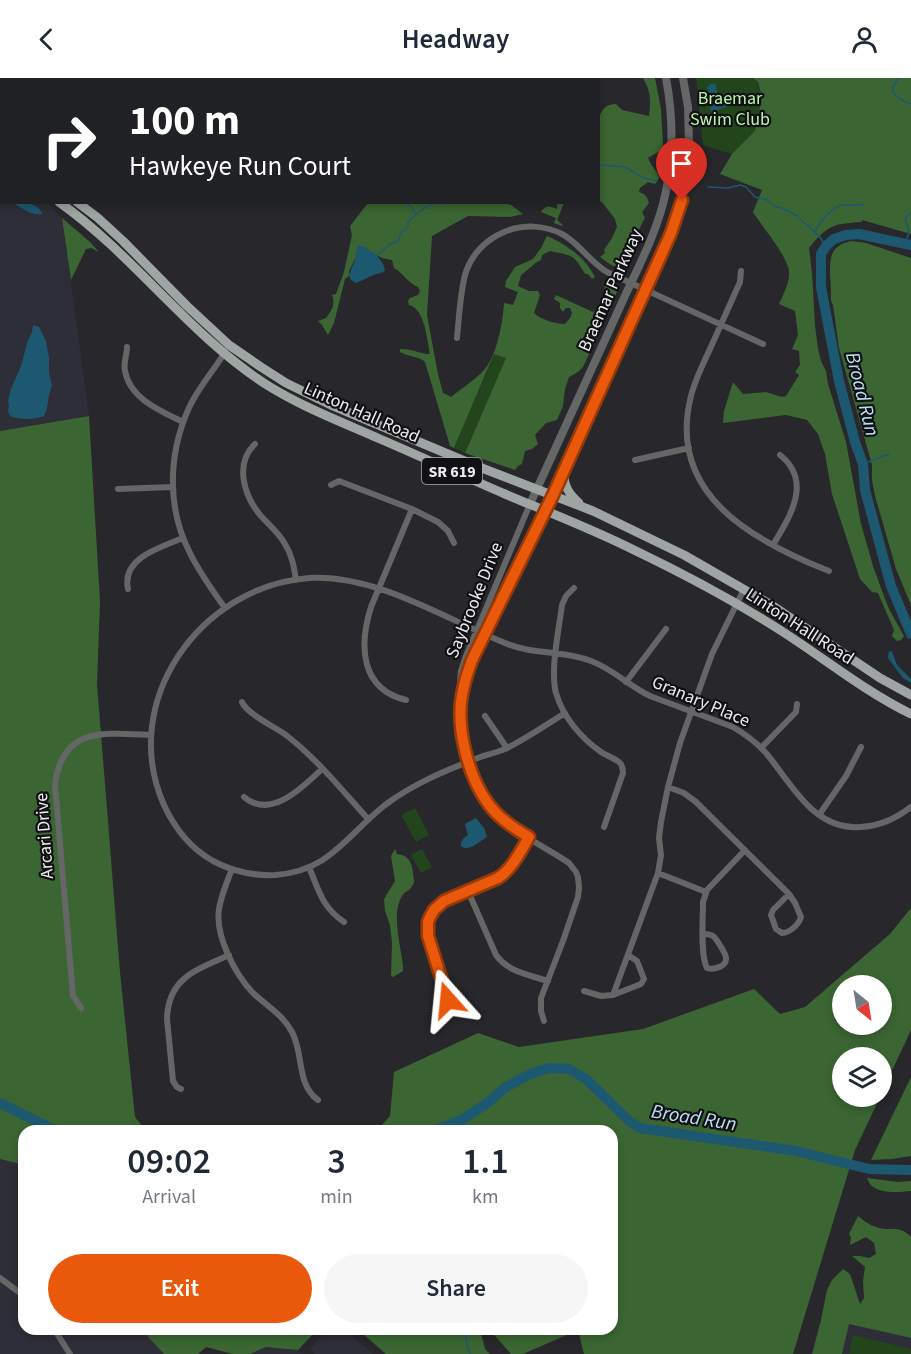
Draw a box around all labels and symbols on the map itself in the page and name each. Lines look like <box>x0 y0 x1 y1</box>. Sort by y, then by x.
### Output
park label: Braemar Swim Club <box>690 86 770 132</box>
pin <box>656 138 707 200</box>
street label: Braemar Parkway <box>572 224 649 356</box>
water label: Broad Run <box>838 349 886 439</box>
street label: Linton Hall Road <box>300 376 424 449</box>
road number: SR 619 <box>422 458 482 484</box>
street label: Saybrooke Drive <box>440 539 509 662</box>
street label: Linton Hall Road <box>741 582 859 671</box>
street label: Granary Place <box>648 670 754 733</box>
street label: Arcari Drive <box>29 792 60 880</box>
position arrow <box>416 968 480 1032</box>
north arrow <box>832 975 892 1035</box>
water label: Broad Run <box>649 1097 738 1139</box>

